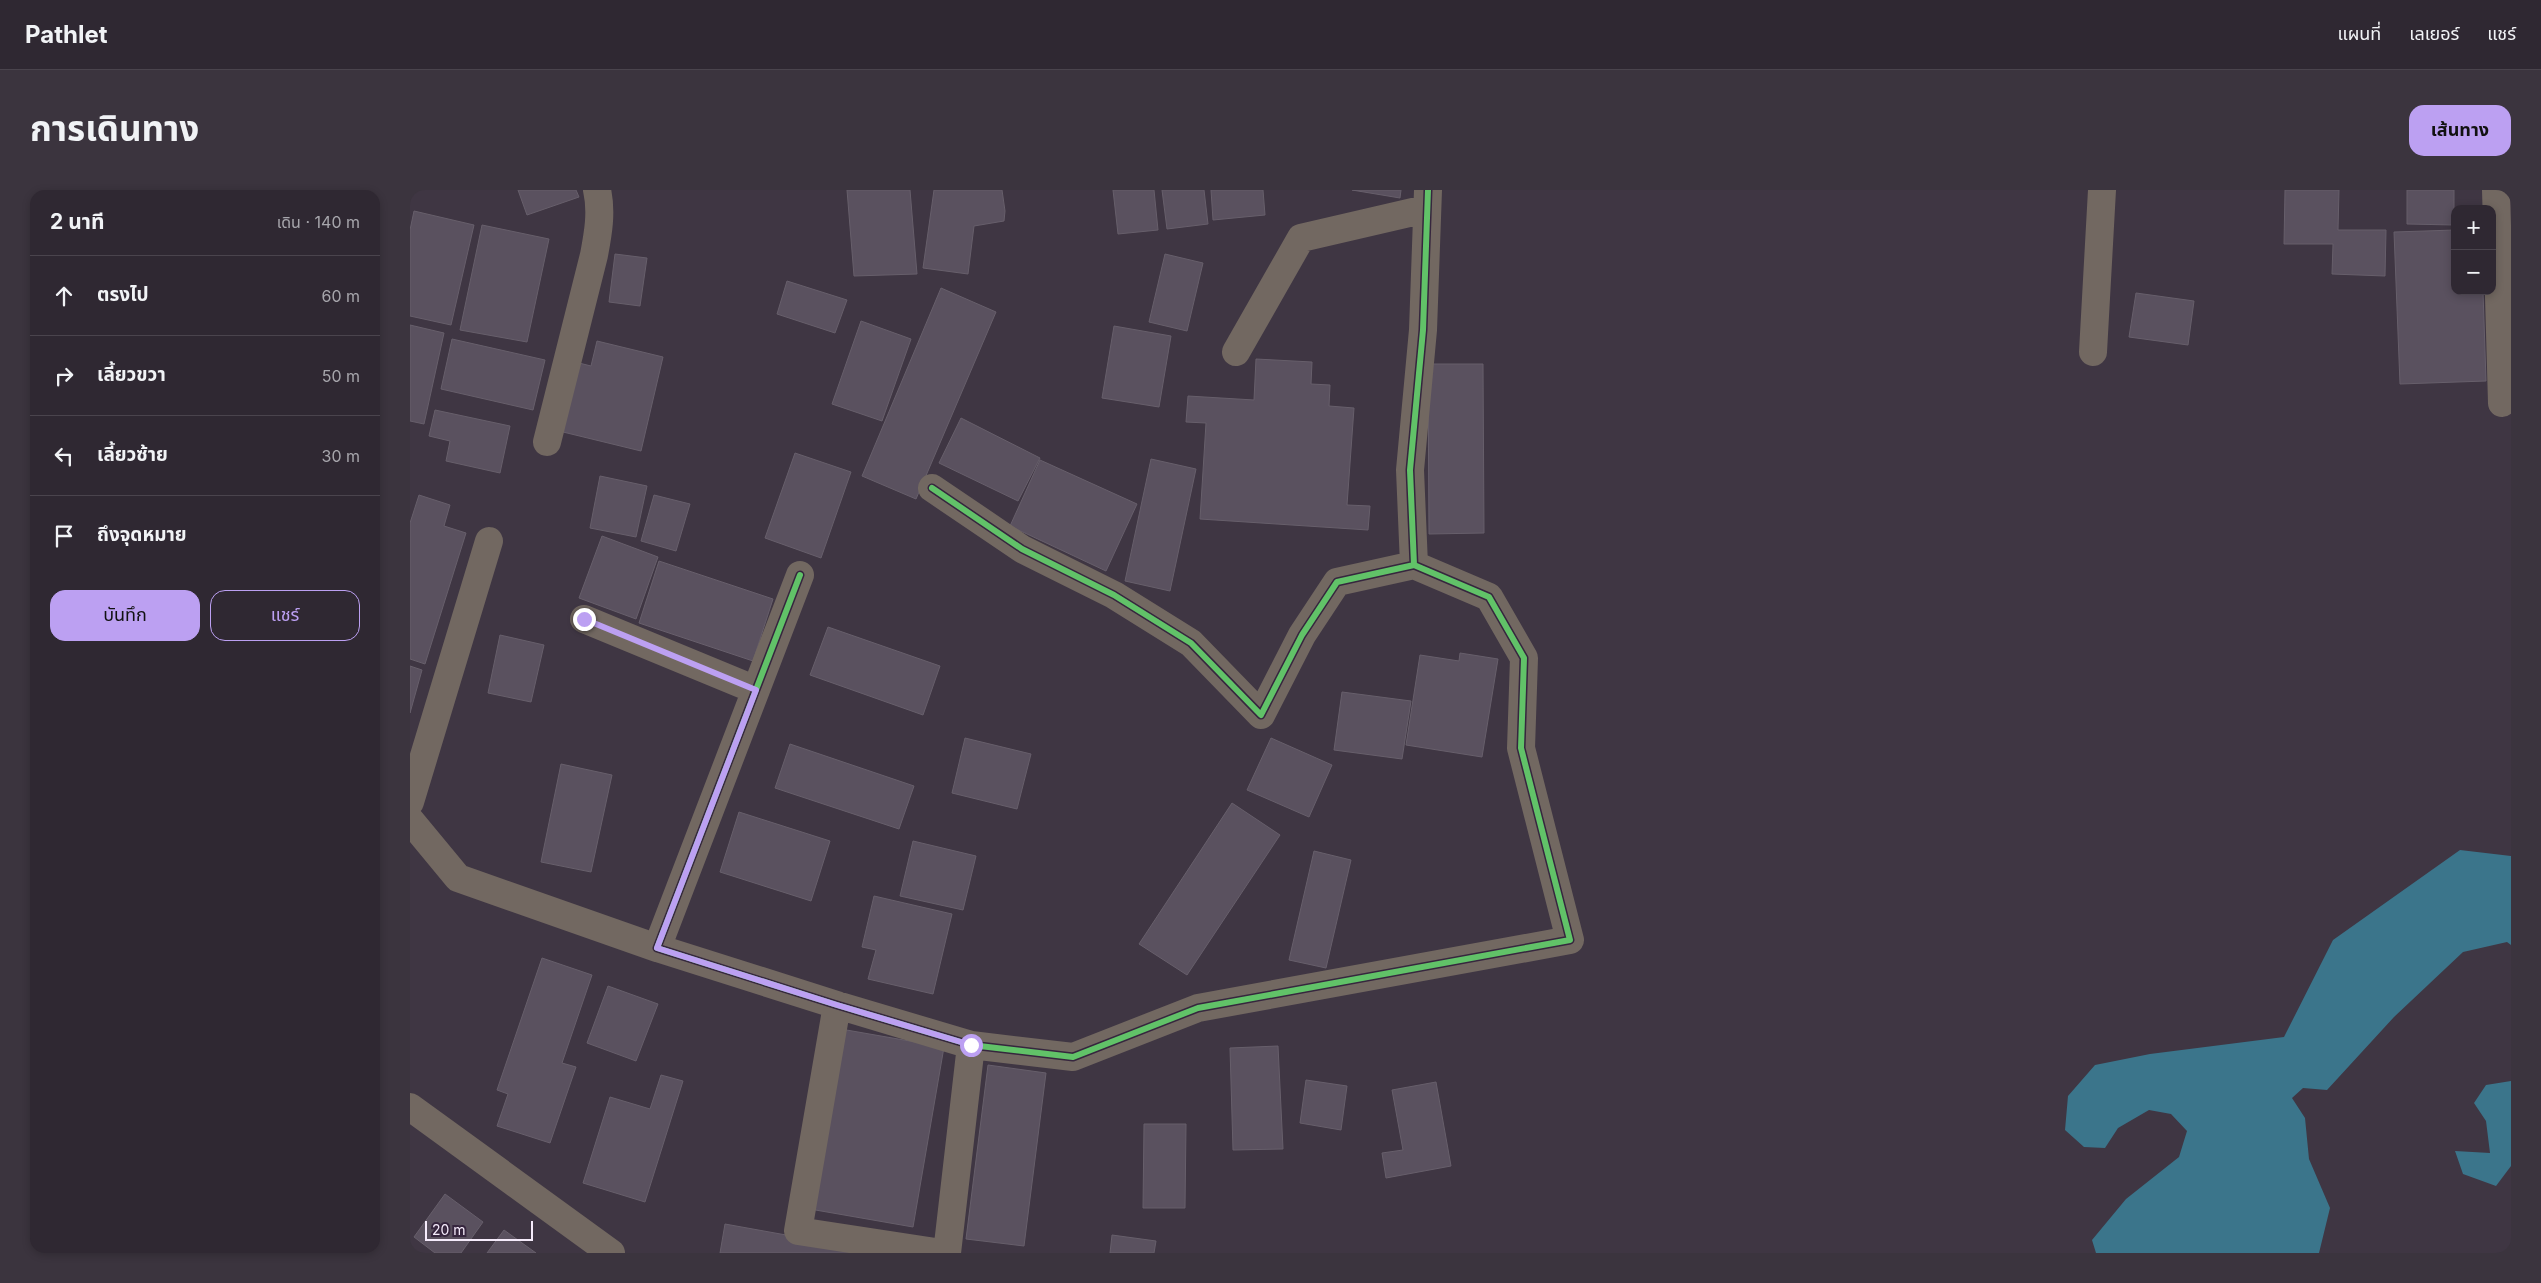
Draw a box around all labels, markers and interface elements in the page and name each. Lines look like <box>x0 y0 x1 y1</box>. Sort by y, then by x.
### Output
text: Pathlet <box>25 20 108 49</box>
text: แผนที่ <box>2337 23 2381 44</box>
text: เลเยอร์ <box>2409 23 2459 44</box>
text: แชร์ <box>2487 23 2516 44</box>
button: เส้นทาง <box>2409 105 2511 156</box>
text: การเดินทาง <box>30 107 199 149</box>
map controls <box>2451 205 2496 295</box>
button: + <box>2451 205 2496 250</box>
text: 2 นาที <box>50 209 104 234</box>
text: เดิน · 140 m <box>277 212 360 232</box>
button: − <box>2451 250 2496 295</box>
icon: ahead <box>50 282 78 310</box>
text: ตรงไป <box>97 283 149 306</box>
text: 60 m <box>321 286 360 306</box>
icon: right <box>50 362 78 390</box>
text: เลี้ยวขวา <box>97 363 166 386</box>
text: 50 m <box>322 366 360 386</box>
icon: left <box>50 442 78 470</box>
text: เลี้ยวซ้าย <box>97 443 168 466</box>
text: 30 m <box>322 446 360 466</box>
icon: arrive <box>50 522 78 550</box>
text: ถึงจุดหมาย <box>97 523 187 546</box>
button: บันทึก <box>50 590 200 641</box>
button: แชร์ <box>210 590 360 641</box>
route end <box>573 608 596 631</box>
route start <box>960 1034 983 1057</box>
scale bar <box>425 1218 532 1241</box>
text: 20 m <box>432 1221 466 1238</box>

